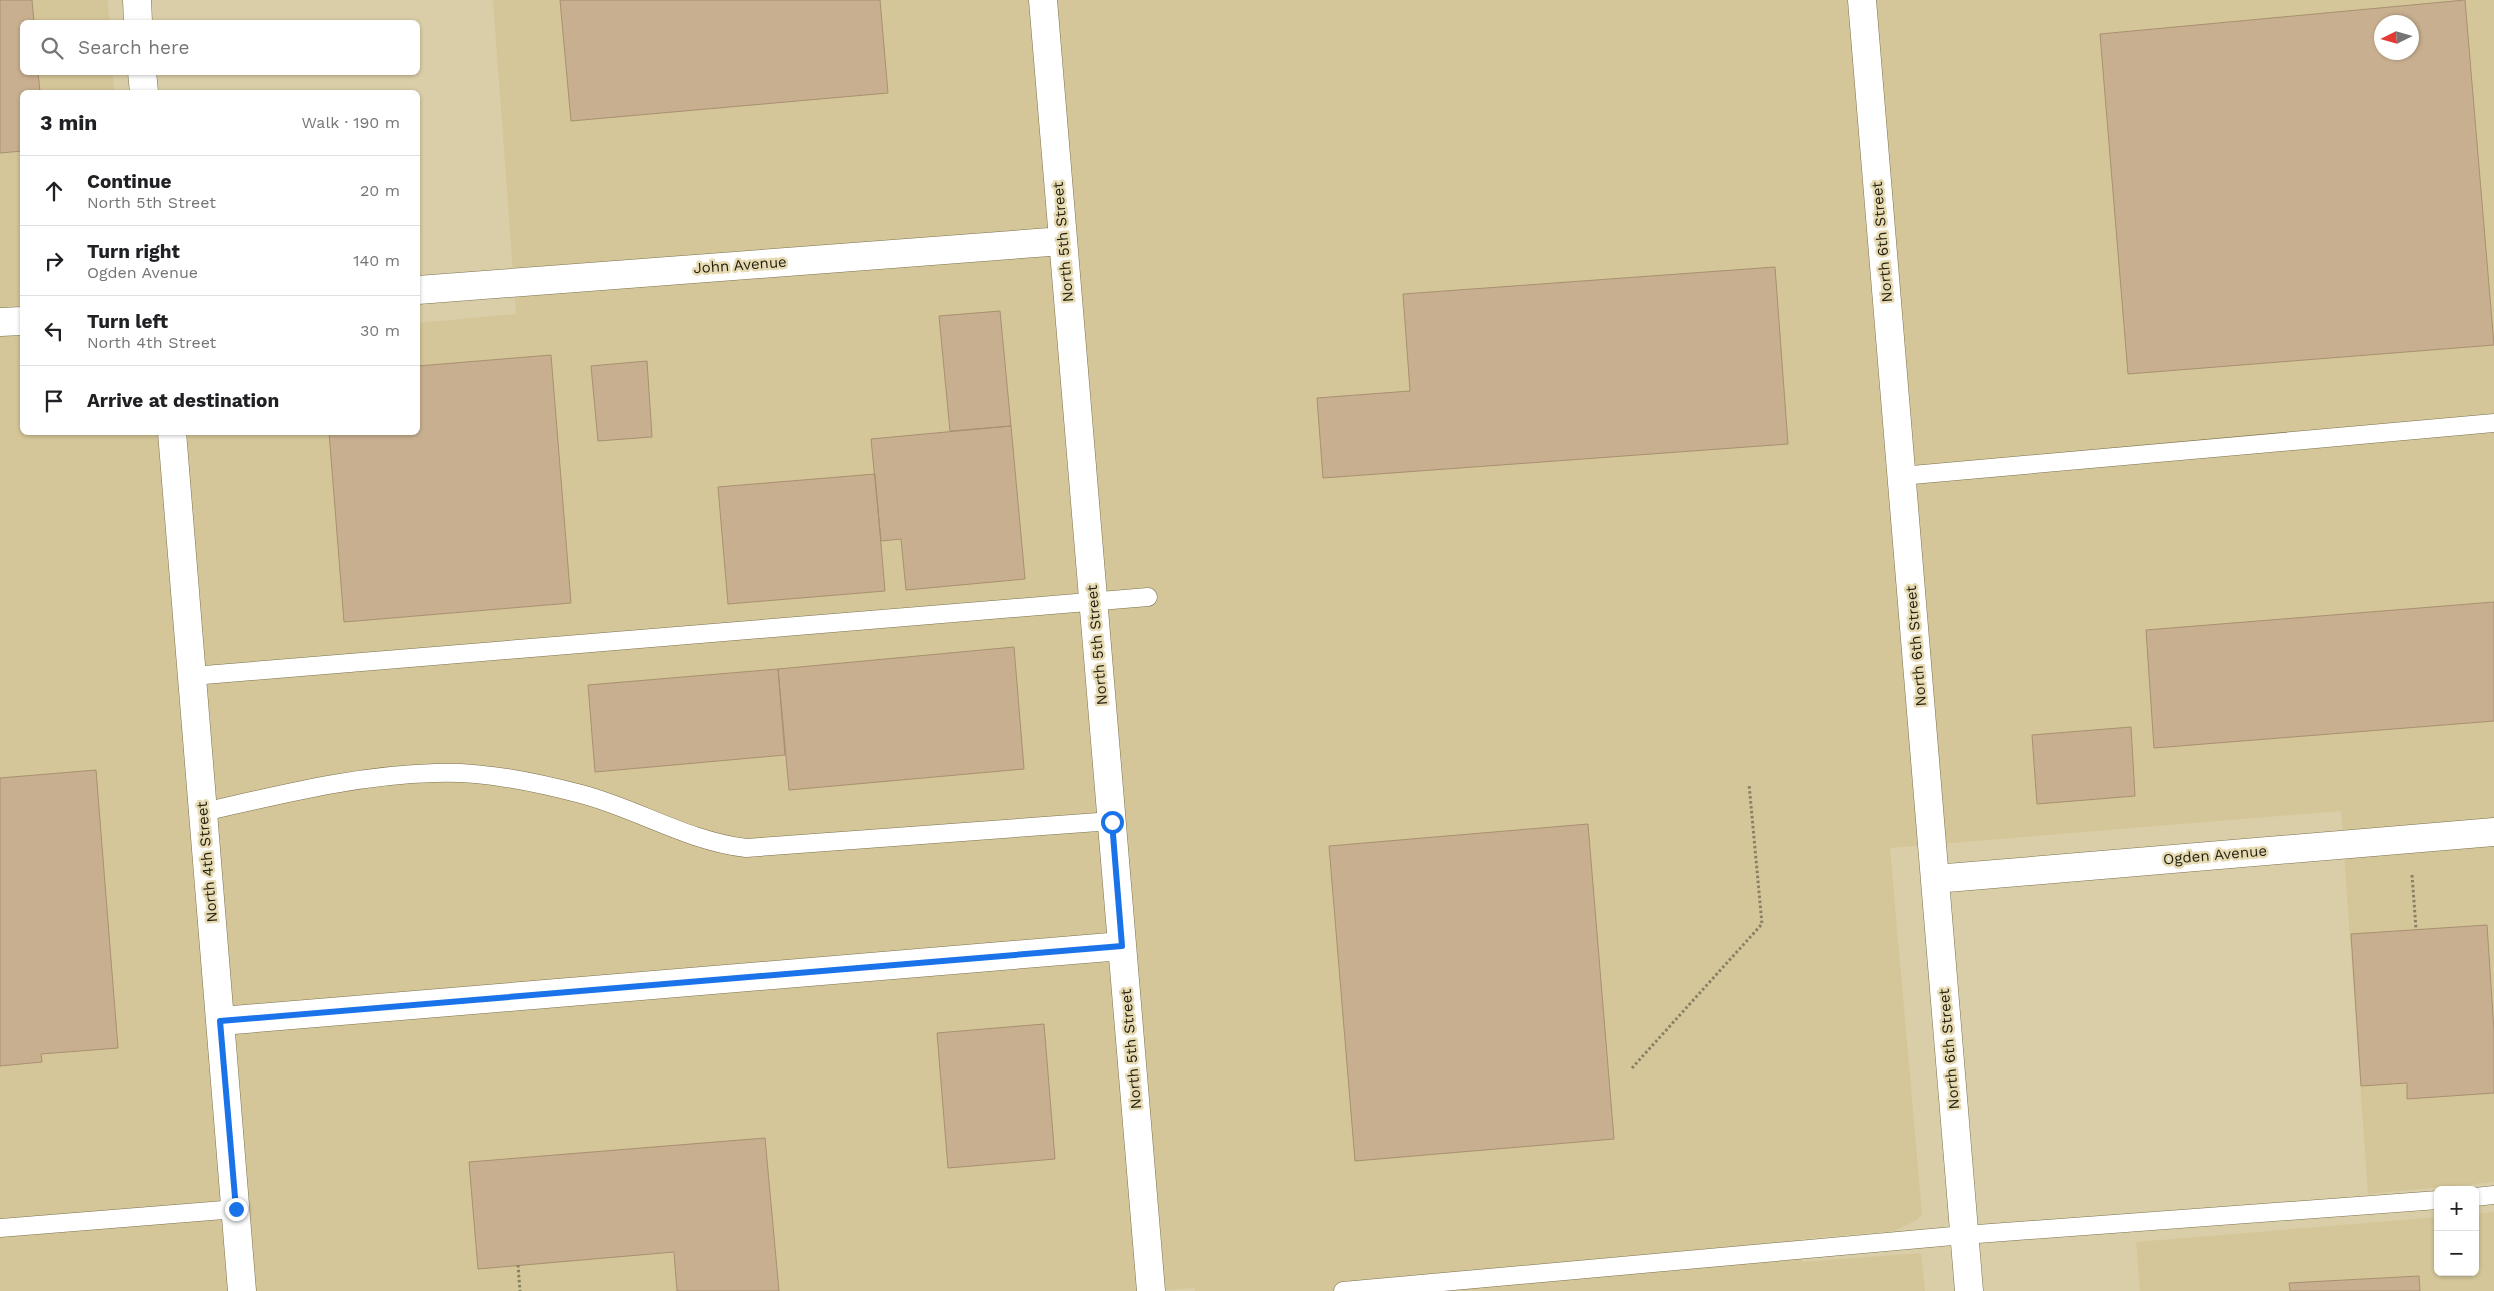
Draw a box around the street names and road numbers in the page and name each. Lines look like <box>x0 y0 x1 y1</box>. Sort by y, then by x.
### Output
street label: North 5th Street <box>1049 180 1077 303</box>
street label: North 6th Street <box>1868 180 1896 303</box>
street label: John Avenue <box>693 253 787 277</box>
street label: North 5th Street <box>1083 583 1111 706</box>
street label: North 6th Street <box>1902 584 1930 707</box>
street label: North 4th Street <box>193 800 221 923</box>
street label: Ogden Avenue <box>2162 841 2268 869</box>
street label: North 5th Street <box>1117 987 1145 1110</box>
street label: North 6th Street <box>1935 987 1963 1110</box>

